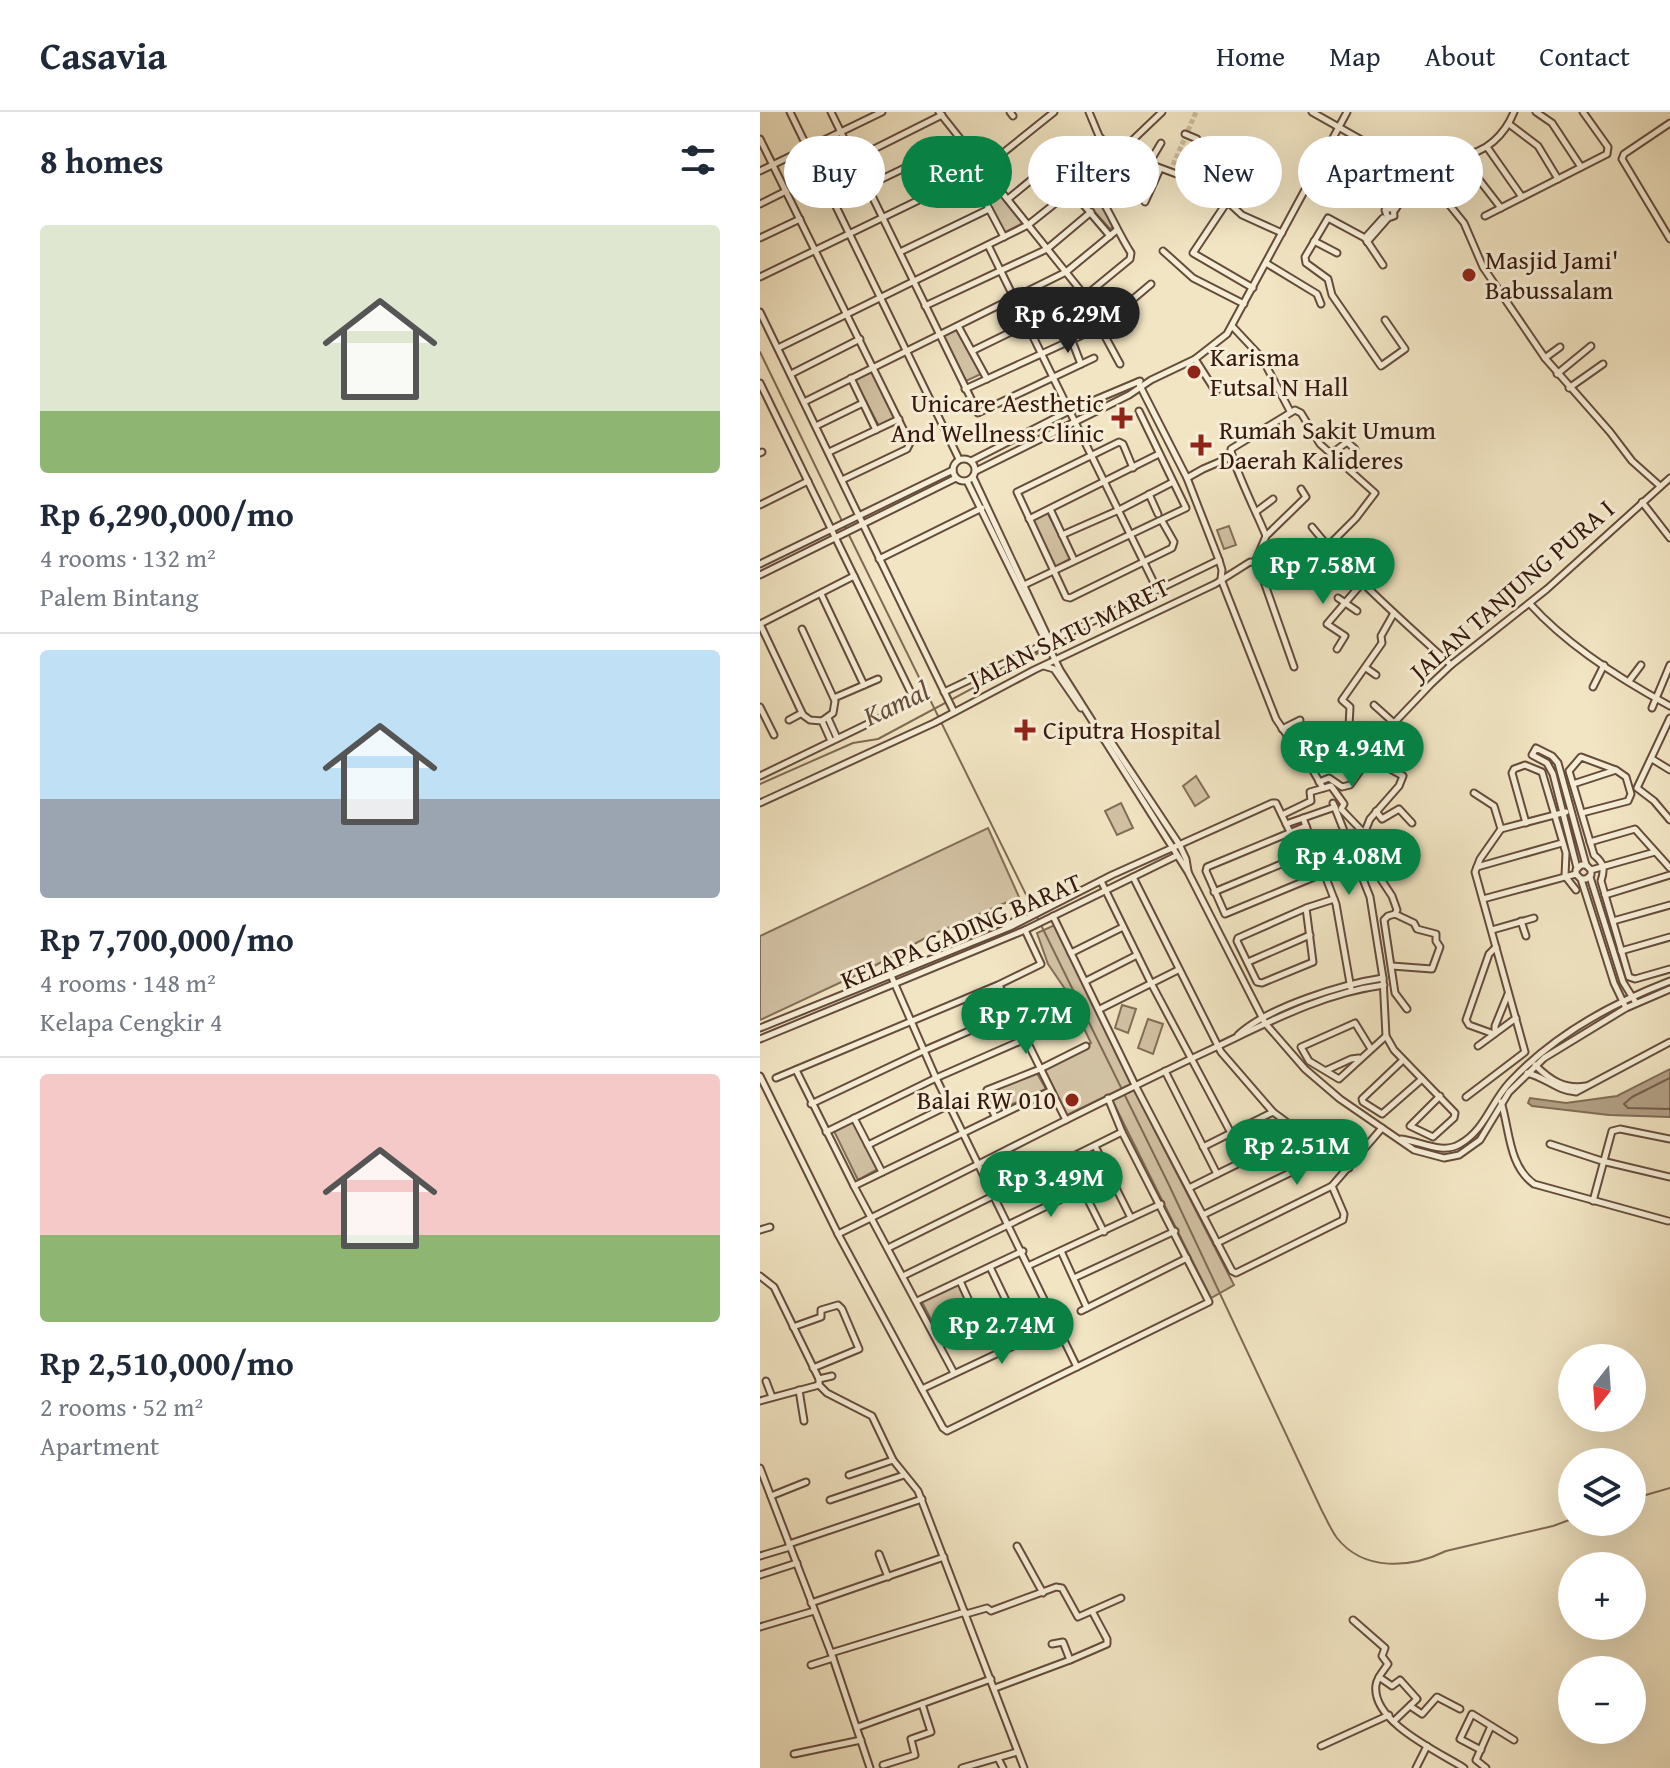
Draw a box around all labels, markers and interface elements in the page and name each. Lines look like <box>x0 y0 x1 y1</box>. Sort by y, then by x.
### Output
text: Casavia <box>40 27 167 83</box>
text: Home <box>1216 35 1285 76</box>
text: Map <box>1329 35 1381 76</box>
text: About <box>1425 35 1495 76</box>
text: Contact <box>1539 35 1630 76</box>
text: 8 homes <box>40 136 164 185</box>
chip: Buy <box>784 136 885 208</box>
chip: Rent <box>901 136 1012 208</box>
chip: Filters <box>1028 136 1159 208</box>
chip: New <box>1175 136 1282 208</box>
chip: Apartment <box>1298 136 1483 208</box>
icon: filters <box>676 138 720 182</box>
place label: Masjid Jami' Babussalam <box>1485 240 1619 309</box>
marker: Masjid Jami' Babussalam <box>1460 266 1478 284</box>
icon: home <box>308 277 452 421</box>
pin: Rp 6.29M <box>985 287 1151 355</box>
text: Rp 6.29M <box>1015 293 1121 332</box>
place label: Karisma Futsal N Hall <box>1210 337 1348 406</box>
marker: Karisma Futsal N Hall <box>1185 363 1203 381</box>
place label: Unicare Aesthetic And Wellness Clinic <box>891 383 1104 452</box>
marker: Unicare Aesthetic And Wellness Clinic <box>1111 407 1133 429</box>
place label: Rumah Sakit Umum Daerah Kalideres <box>1219 410 1436 479</box>
marker: Rumah Sakit Umum Daerah Kalideres <box>1190 434 1212 456</box>
text: Rp 6,290,000/mo <box>40 489 294 538</box>
street label: JALAN TANJUNG PURA I <box>1399 490 1623 692</box>
text: 4 rooms · 132 m² <box>40 538 216 577</box>
pin: Rp 7.58M <box>1240 538 1406 606</box>
text: Rp 7.58M <box>1270 544 1376 583</box>
street label: JALAN SATU MARET <box>959 567 1176 700</box>
text: Palem Bintang <box>40 577 198 616</box>
water label: Kamal <box>855 669 936 736</box>
icon: home <box>308 702 452 846</box>
place label: Ciputra Hospital <box>1043 710 1221 749</box>
marker: Ciputra Hospital <box>1014 719 1036 741</box>
pin: Rp 4.94M <box>1269 721 1435 789</box>
text: Rp 4.94M <box>1299 727 1405 766</box>
pin: Rp 4.08M <box>1266 829 1432 897</box>
text: Rp 4.08M <box>1296 835 1402 874</box>
street label: KELAPA GADING BARAT <box>834 862 1088 999</box>
text: Rp 7,700,000/mo <box>40 914 294 963</box>
text: 4 rooms · 148 m² <box>40 963 216 1002</box>
pin: Rp 7.7M <box>952 988 1100 1056</box>
text: Rp 7.7M <box>979 994 1073 1033</box>
text: Kelapa Cengkir 4 <box>40 1002 223 1041</box>
place label: Balai RW 010 <box>917 1080 1056 1119</box>
marker: Balai RW 010 <box>1063 1091 1081 1109</box>
pin: Rp 2.51M <box>1214 1119 1380 1187</box>
text: Rp 2.51M <box>1244 1125 1350 1164</box>
icon: home <box>308 1126 452 1270</box>
pin: Rp 3.49M <box>968 1151 1134 1219</box>
text: Rp 3.49M <box>998 1157 1104 1196</box>
pin: Rp 2.74M <box>919 1298 1085 1366</box>
text: Rp 2.74M <box>949 1304 1055 1343</box>
text: Rp 2,510,000/mo <box>40 1338 294 1387</box>
north arrow <box>1558 1344 1646 1432</box>
map controls <box>1558 1344 1646 1744</box>
text: 2 rooms · 52 m² <box>40 1387 203 1426</box>
text: Apartment <box>40 1426 159 1465</box>
button: layers <box>1558 1448 1646 1536</box>
button: + <box>1558 1552 1646 1640</box>
button: − <box>1558 1656 1646 1744</box>

